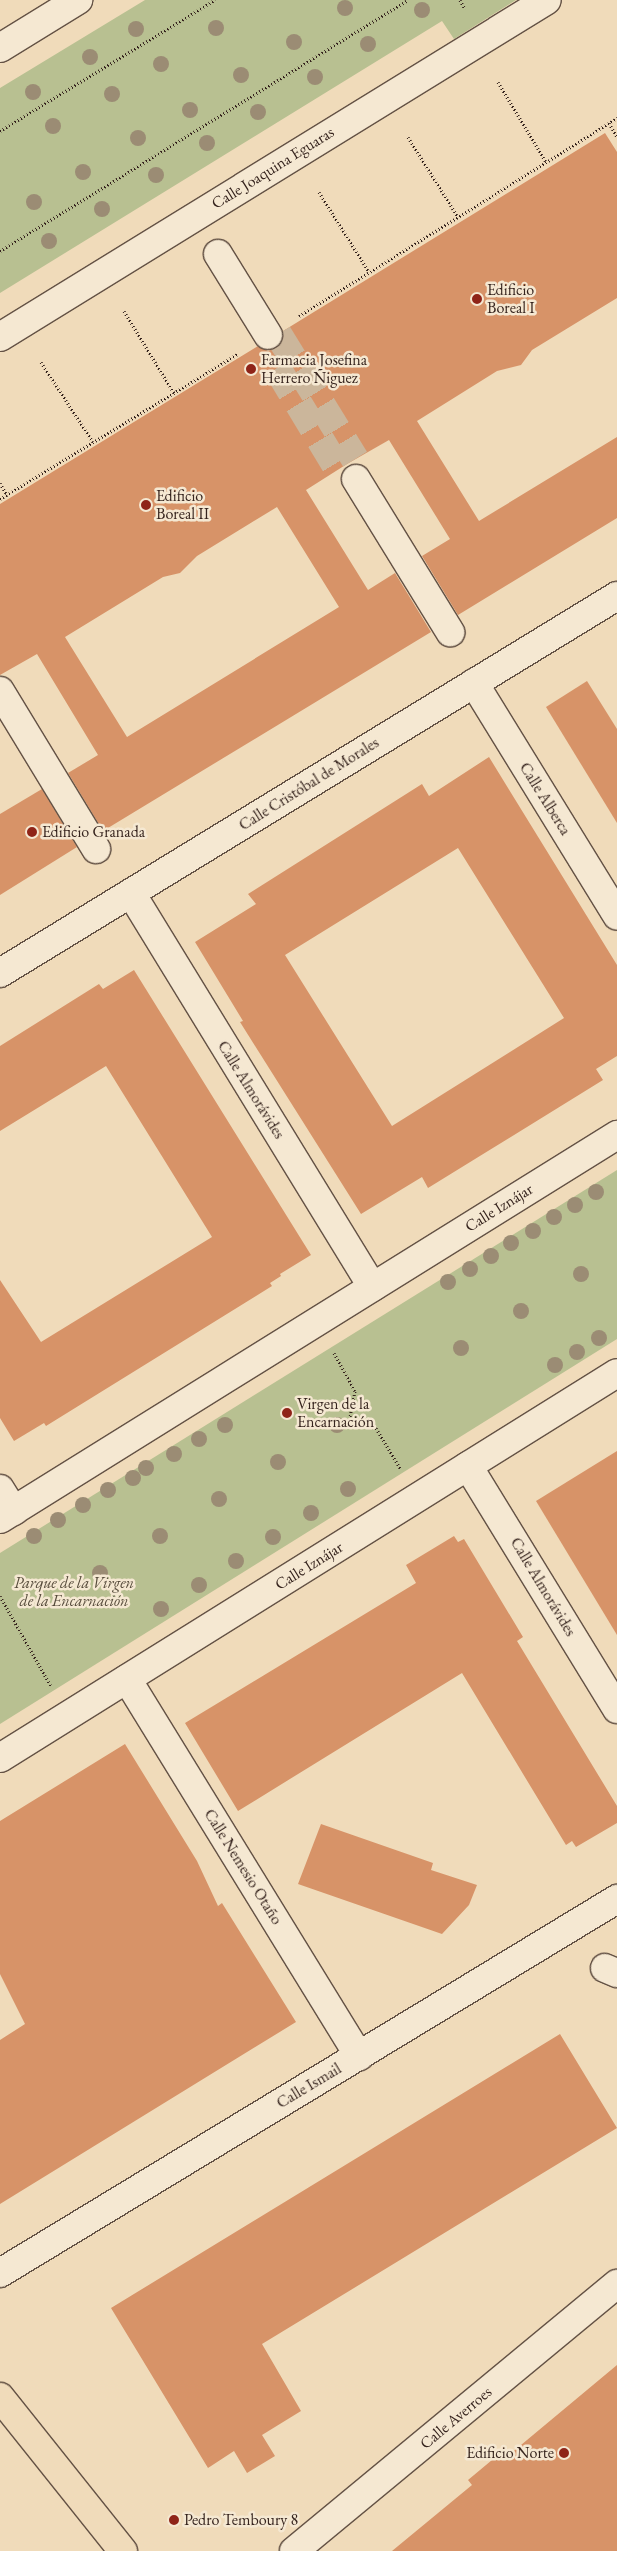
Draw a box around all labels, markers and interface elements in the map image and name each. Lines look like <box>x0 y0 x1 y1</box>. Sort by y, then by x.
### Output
street label: Calle Joaquina Eguaras <box>208 123 338 213</box>
place label: Edificio Boreal I <box>487 280 535 318</box>
marker: Edificio Boreal I <box>471 293 483 305</box>
place label: Farmacia Josefina Herrero Ñiguez <box>261 350 367 388</box>
marker: Farmacia Josefina Herrero Ñiguez <box>245 363 257 375</box>
place label: Edificio Boreal II <box>156 486 209 524</box>
marker: Edificio Boreal II <box>140 499 152 511</box>
street label: Calle Cristóbal de Morales <box>235 733 383 835</box>
street label: Calle Alberca <box>515 759 575 839</box>
place label: Edificio Granada <box>42 822 145 842</box>
marker: Edificio Granada <box>26 826 38 838</box>
street label: Calle Almorávides <box>213 1037 289 1143</box>
street label: Calle Iznájar <box>462 1180 536 1236</box>
place label: Virgen de la Encarnación <box>297 1394 374 1432</box>
marker: Virgen de la Encarnación <box>281 1407 293 1419</box>
street label: Calle Almorávides <box>506 1534 580 1640</box>
street label: Calle Iznájar <box>272 1538 346 1594</box>
park label: Parque de la Virgen de la Encarnación <box>14 1573 134 1611</box>
street label: Calle Nemesio Otaño <box>200 1806 286 1928</box>
street label: Calle Ismail <box>273 2059 345 2113</box>
street label: Calle Averroes <box>416 2382 496 2454</box>
place label: Edificio Norte <box>466 2443 554 2463</box>
marker: Edificio Norte <box>558 2447 570 2459</box>
place label: Pedro Temboury 8 <box>184 2510 298 2530</box>
marker: Pedro Temboury 8 <box>168 2514 180 2526</box>

